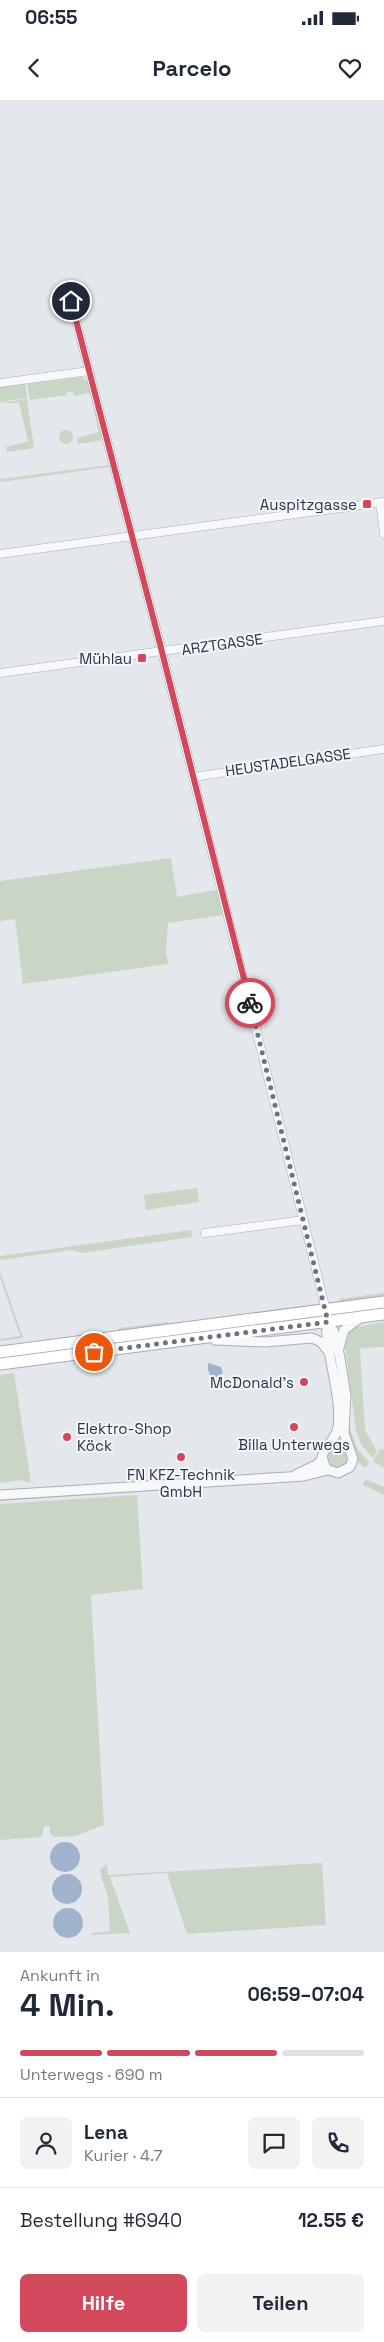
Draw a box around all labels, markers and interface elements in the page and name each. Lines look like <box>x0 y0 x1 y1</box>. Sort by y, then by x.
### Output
text: 06:55 <box>25 5 78 30</box>
icon: back <box>20 54 48 82</box>
text: Parcelo <box>152 54 232 82</box>
icon: heart <box>336 54 364 82</box>
pin <box>50 280 92 322</box>
icon: home <box>57 287 85 315</box>
place label: Auspitzgasse <box>260 495 357 514</box>
marker: Auspitzgasse <box>361 498 373 510</box>
street label: ARZTGASSE <box>180 629 264 659</box>
place label: Mühlau <box>79 649 132 668</box>
marker: Mühlau <box>136 652 148 664</box>
street label: HEUSTADELGASSE <box>224 744 352 780</box>
courier <box>225 978 275 1028</box>
icon: bike <box>236 989 264 1017</box>
pin <box>73 1331 115 1373</box>
icon: bag <box>80 1338 108 1366</box>
place label: McDonald's <box>210 1373 294 1392</box>
marker: McDonald's <box>298 1376 310 1388</box>
place label: Elektro-Shop Köck <box>77 1419 172 1455</box>
marker: Billa Unterwegs <box>288 1421 300 1433</box>
marker: Elektro-Shop Köck <box>61 1431 73 1443</box>
place label: Billa Unterwegs <box>238 1435 350 1454</box>
marker: FN KFZ-Technik GmbH <box>175 1451 187 1463</box>
place label: FN KFZ-Technik GmbH <box>127 1465 235 1501</box>
text: Ankunft in <box>20 1965 100 1986</box>
text: 06:59–07:04 <box>248 1982 364 2007</box>
text: 4 Min. <box>20 1985 114 2025</box>
text: Unterwegs · 690 m <box>20 2064 163 2085</box>
button: person <box>20 2117 72 2169</box>
button: chat <box>248 2117 300 2169</box>
button: phone <box>312 2117 364 2169</box>
text: Lena <box>84 2120 128 2145</box>
text: Kurier · 4.7 <box>84 2145 163 2166</box>
text: Bestellung #6940 <box>20 2208 182 2233</box>
text: 12.55 € <box>298 2208 364 2233</box>
button: Hilfe <box>20 2274 187 2332</box>
button: Teilen <box>197 2274 364 2332</box>

